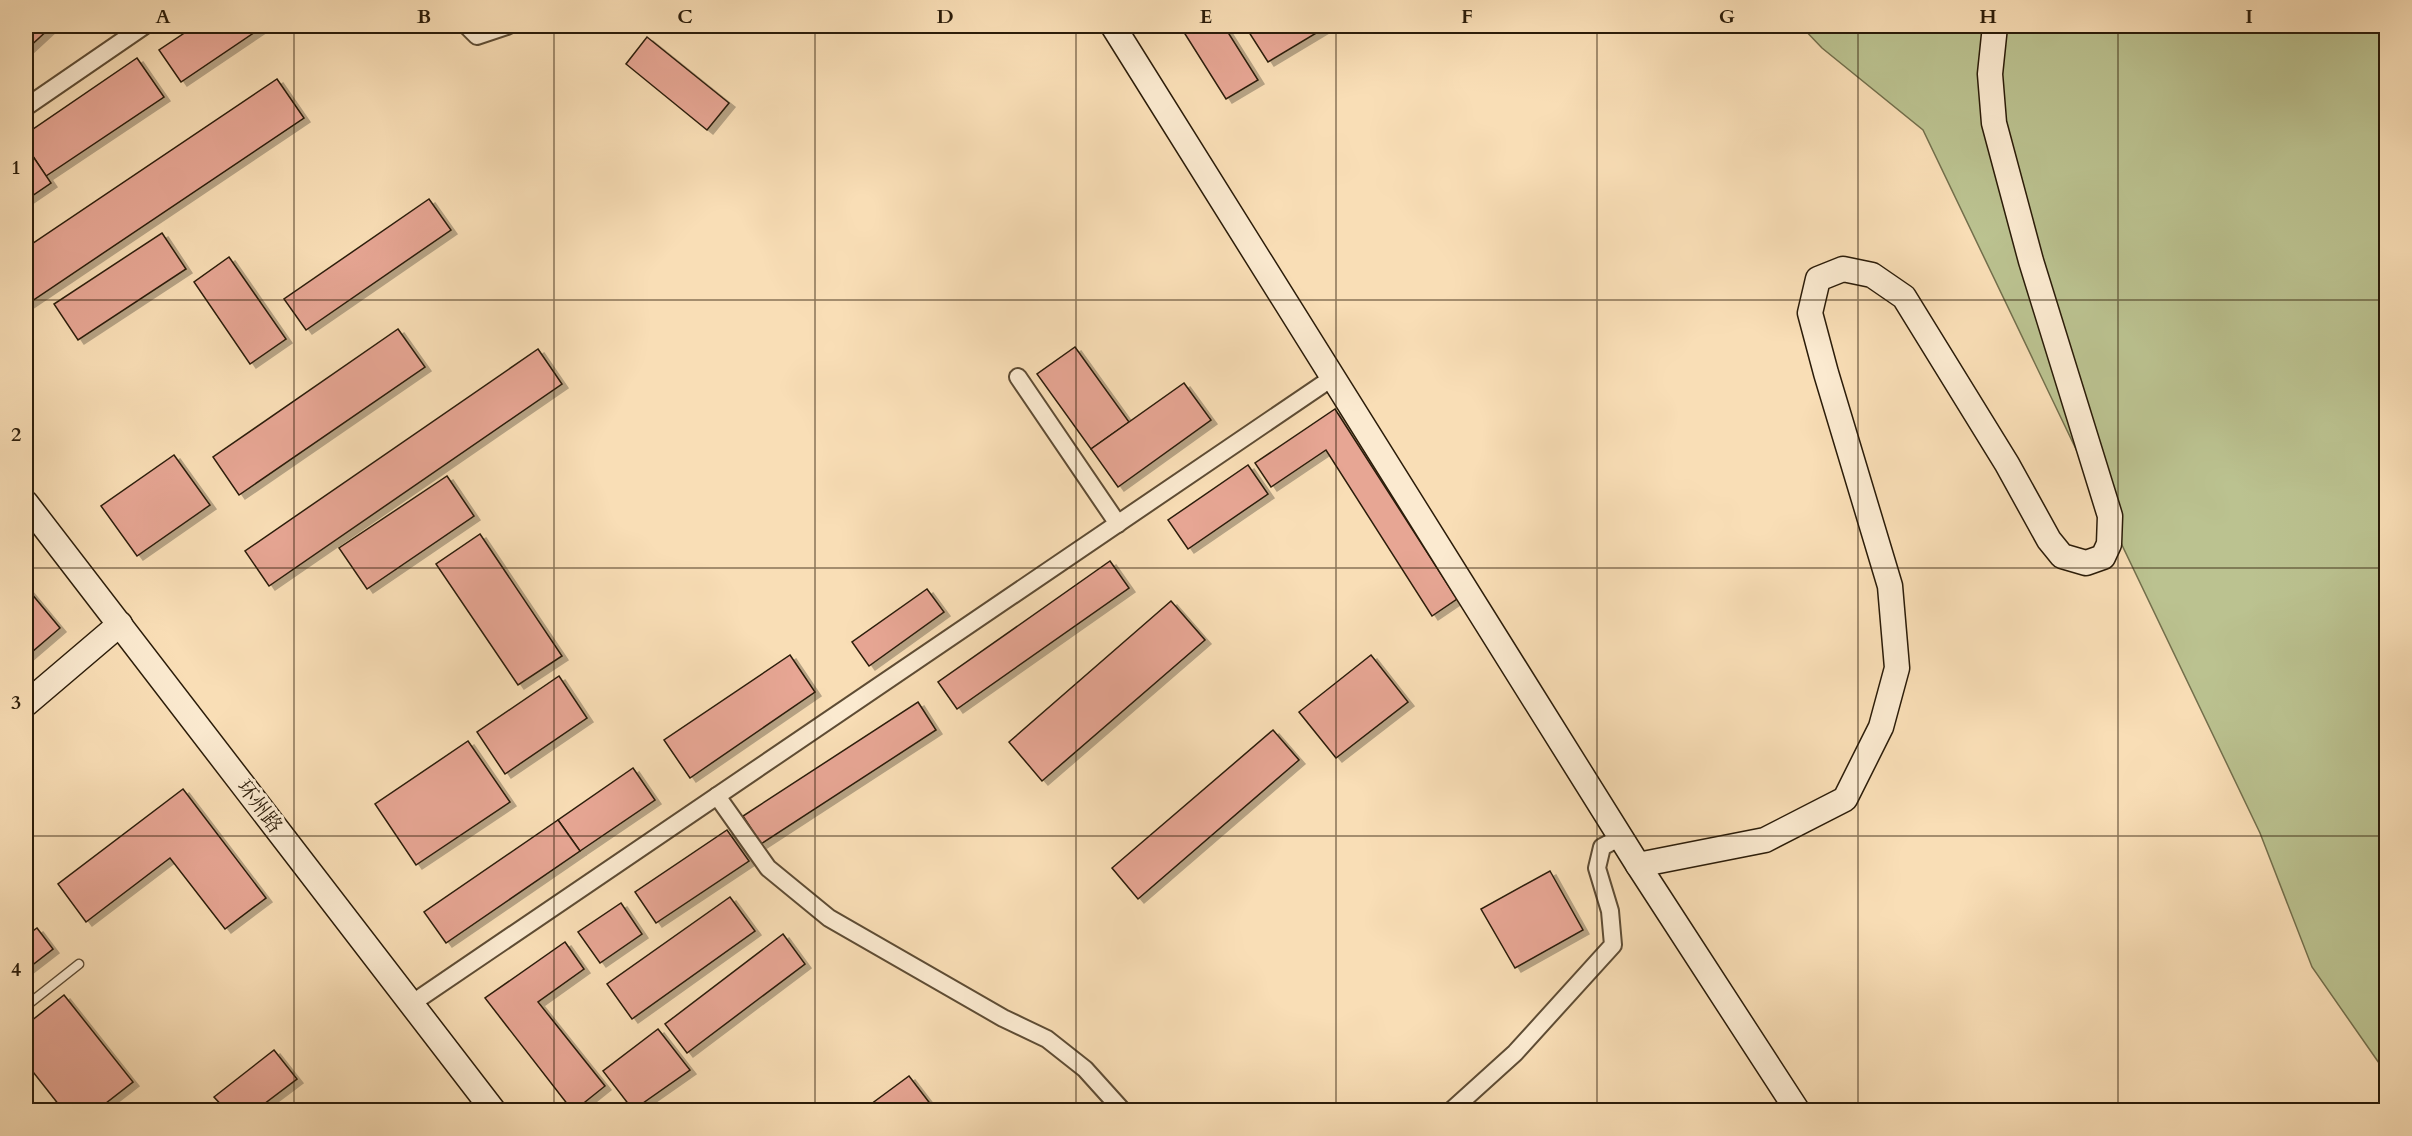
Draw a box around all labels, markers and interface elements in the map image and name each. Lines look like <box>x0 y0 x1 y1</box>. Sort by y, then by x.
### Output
text: A <box>155 3 171 30</box>
text: B <box>417 3 431 30</box>
text: C <box>677 3 693 30</box>
text: D <box>936 3 954 30</box>
text: E <box>1200 3 1212 30</box>
text: F <box>1461 3 1473 30</box>
text: G <box>1719 3 1735 30</box>
text: H <box>1979 3 1997 30</box>
text: I <box>2245 3 2253 30</box>
text: 1 <box>11 154 21 181</box>
text: 2 <box>11 421 21 448</box>
text: 3 <box>11 689 21 716</box>
street label: 环州路 <box>231 774 288 838</box>
text: 4 <box>11 956 21 983</box>

